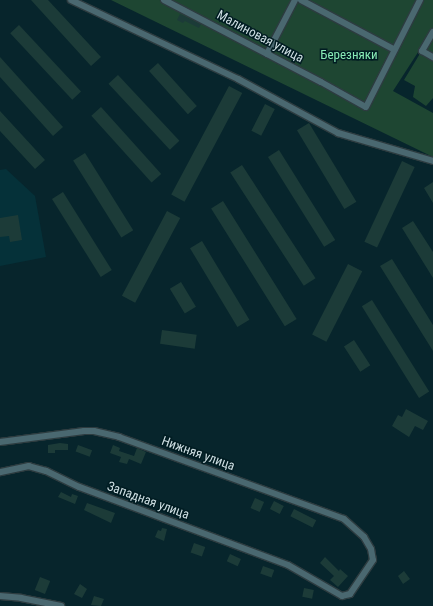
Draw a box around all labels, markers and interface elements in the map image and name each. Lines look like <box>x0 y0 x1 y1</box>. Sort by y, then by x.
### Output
street label: Малиновая улица <box>214 8 306 66</box>
park label: Березняки <box>320 47 378 63</box>
street label: Нижняя улица <box>159 434 237 474</box>
street label: Западная улица <box>105 479 191 523</box>

